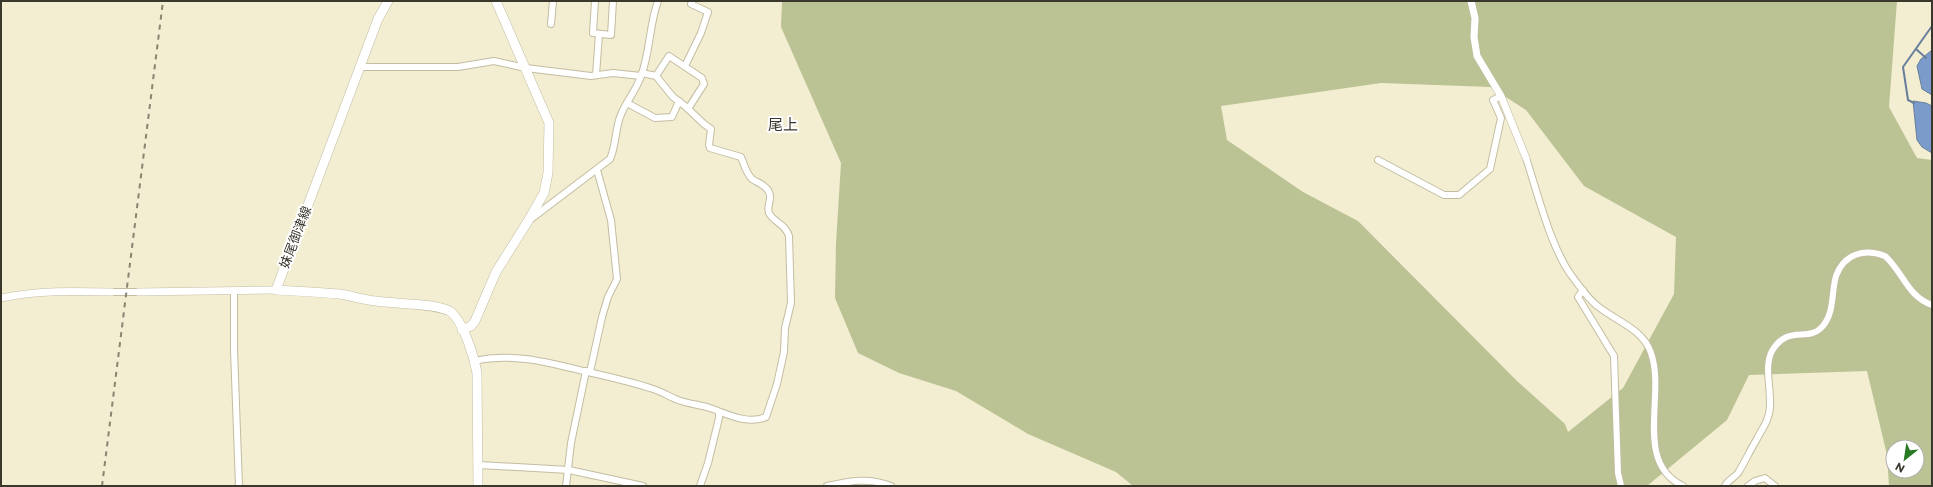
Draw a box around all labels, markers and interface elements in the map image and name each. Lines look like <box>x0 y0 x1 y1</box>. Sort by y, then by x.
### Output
district label: 尾上 <box>768 115 798 134</box>
street label: 妹尾御津線 <box>276 204 314 270</box>
north arrow <box>1885 439 1925 479</box>
text: N <box>1893 459 1907 476</box>

